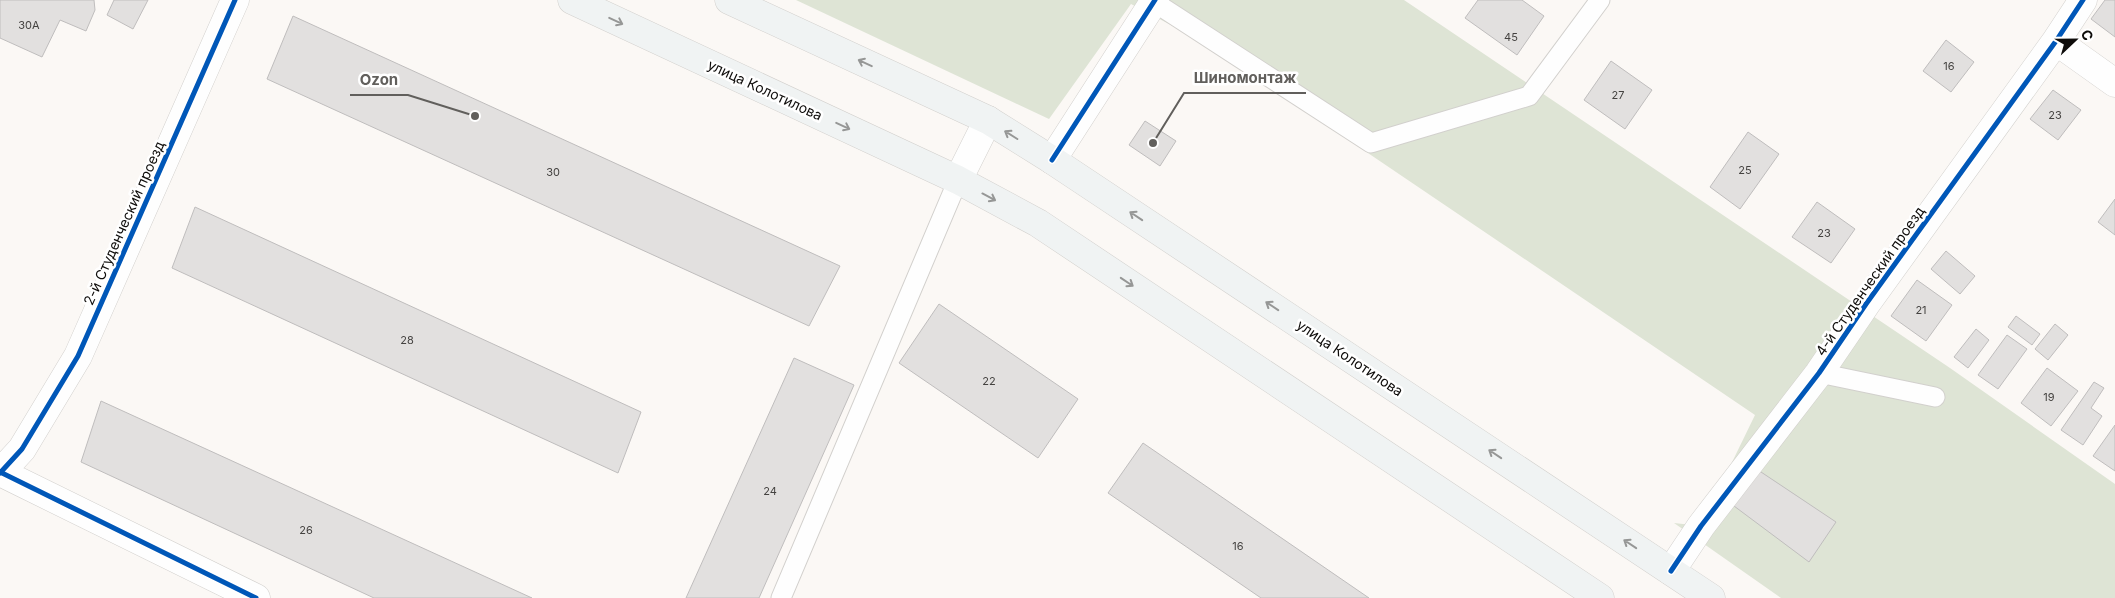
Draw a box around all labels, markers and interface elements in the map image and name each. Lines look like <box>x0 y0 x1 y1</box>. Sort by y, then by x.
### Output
north arrow <box>2050 15 2100 65</box>
one-way arrow <box>608 16 623 26</box>
house number: 30А <box>18 18 40 32</box>
text: С <box>2078 27 2097 43</box>
house number: 45 <box>1504 30 1518 44</box>
street label: улица Колотилова <box>705 56 825 124</box>
one-way arrow <box>858 58 873 68</box>
house number: 16 <box>1943 59 1955 73</box>
callout: Шиномонтаж <box>1184 63 1306 93</box>
callout: Ozon <box>350 65 408 95</box>
text: Шиномонтаж <box>1194 68 1296 87</box>
text: Ozon <box>360 70 398 89</box>
house number: 27 <box>1612 88 1624 102</box>
house number: 23 <box>2048 108 2062 122</box>
one-way arrow <box>835 122 850 131</box>
one-way arrow <box>1004 129 1018 139</box>
street label: 2-й Студенческий проезд <box>80 138 168 308</box>
house number: 25 <box>1738 163 1752 177</box>
house number: 30 <box>546 165 560 179</box>
one-way arrow <box>981 193 996 202</box>
street label: 4-й Студенческий проезд <box>1811 203 1928 359</box>
one-way arrow <box>1130 211 1144 221</box>
house number: 23 <box>1817 226 1831 240</box>
one-way arrow <box>1120 277 1134 288</box>
one-way arrow <box>1265 301 1279 311</box>
house number: 21 <box>1915 303 1927 317</box>
street label: улица Колотилова <box>1294 316 1407 399</box>
house number: 28 <box>400 333 414 347</box>
house number: 22 <box>982 374 996 388</box>
house number: 19 <box>2043 390 2055 404</box>
one-way arrow <box>1488 449 1502 459</box>
house number: 24 <box>763 484 777 498</box>
house number: 26 <box>299 523 313 537</box>
house number: 16 <box>1232 539 1244 553</box>
one-way arrow <box>1623 539 1637 549</box>

